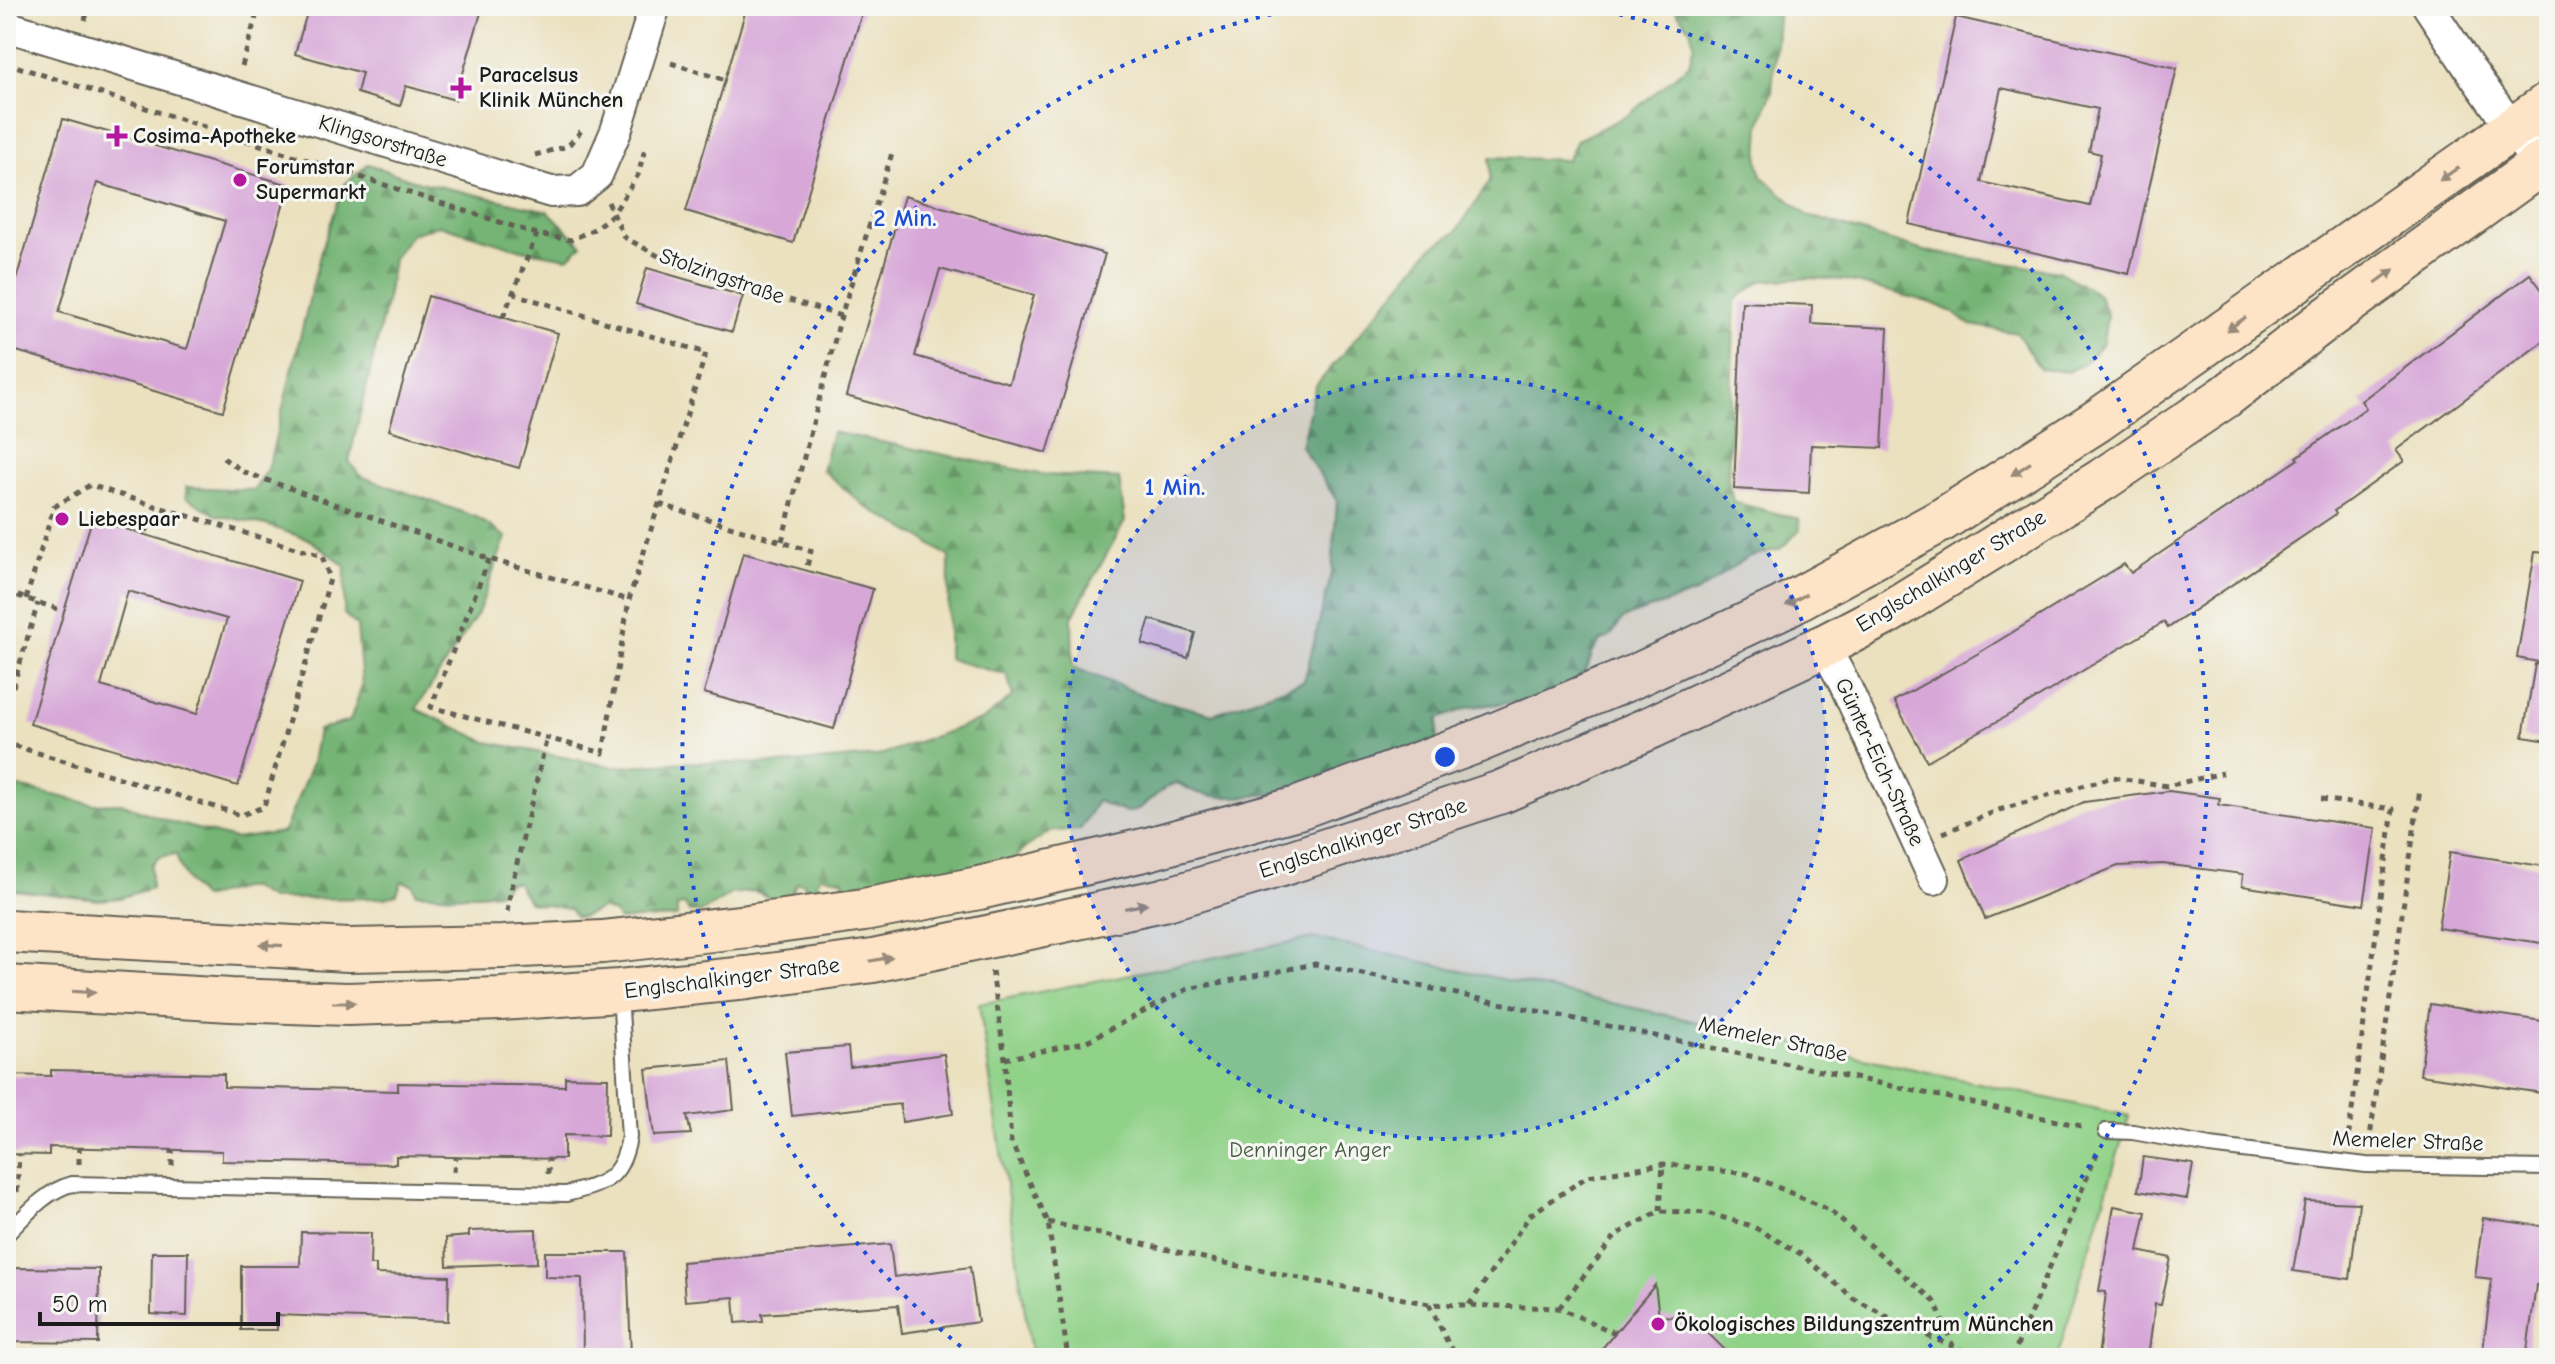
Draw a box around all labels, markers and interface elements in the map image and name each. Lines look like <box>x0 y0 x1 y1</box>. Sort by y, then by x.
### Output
place label: Paracelsus Klinik München <box>479 62 624 113</box>
marker: Paracelsus Klinik München <box>450 77 472 99</box>
street label: Klingsorstraße <box>316 109 450 173</box>
place label: Cosima-Apotheke <box>133 123 296 149</box>
marker: Cosima-Apotheke <box>108 127 126 145</box>
place label: Forumstar Supermarkt <box>256 154 367 205</box>
one-way arrow <box>2438 166 2459 181</box>
marker: Forumstar Supermarkt <box>231 171 249 189</box>
text: 2 Min. <box>873 204 937 232</box>
street label: Stolzingstraße <box>656 242 788 310</box>
one-way arrow <box>2374 268 2396 284</box>
one-way arrow <box>2225 316 2246 331</box>
one-way arrow <box>2010 462 2031 477</box>
text: 1 Min. <box>1145 473 1205 501</box>
street label: Englschalkinger Straße <box>1851 504 2051 638</box>
place label: Liebespaar <box>78 506 180 532</box>
marker: Liebespaar <box>53 510 71 528</box>
one-way arrow <box>1785 593 1807 607</box>
street label: Günter-Eich-Straße <box>1830 674 1930 850</box>
centre of rings <box>1431 743 1459 771</box>
street label: Englschalkinger Straße <box>1256 792 1470 884</box>
one-way arrow <box>1123 899 1148 912</box>
one-way arrow <box>258 939 283 952</box>
street label: Englschalkinger Straße <box>623 952 841 1004</box>
one-way arrow <box>869 953 894 965</box>
one-way arrow <box>72 986 97 999</box>
one-way arrow <box>332 997 357 1009</box>
street label: Memeler Straße <box>1696 1011 1850 1067</box>
street label: Memeler Straße <box>2332 1125 2484 1157</box>
park label: Denninger Anger <box>1229 1137 1391 1163</box>
scale bar <box>40 1276 278 1326</box>
text: 50 m <box>52 1290 108 1318</box>
place label: Ökologisches Bildungszentrum München <box>1674 1311 2054 1337</box>
marker: Ökologisches Bildungszentrum München <box>1649 1315 1667 1333</box>

